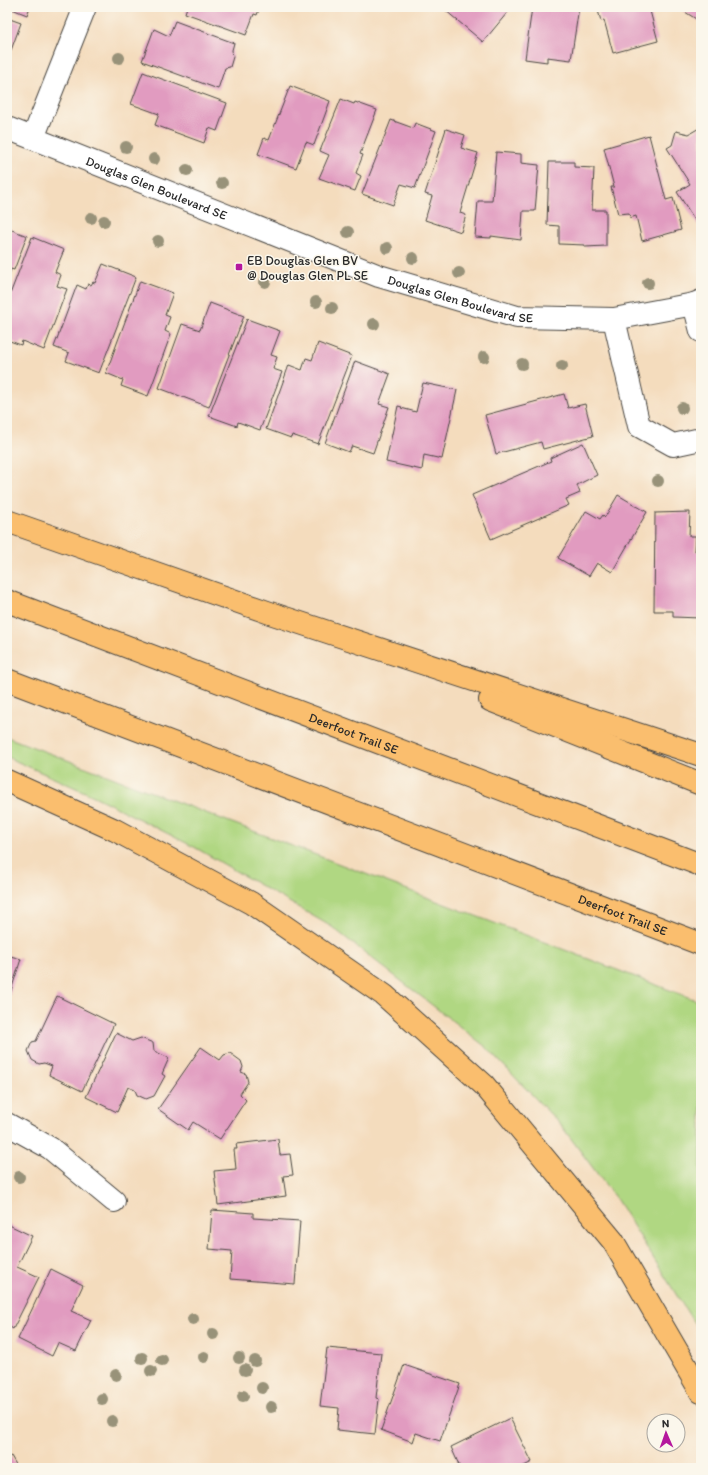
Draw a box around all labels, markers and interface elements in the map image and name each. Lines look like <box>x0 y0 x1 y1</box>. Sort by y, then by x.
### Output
street label: Douglas Glen Boulevard SE <box>84 153 229 223</box>
place label: EB Douglas Glen BV @ Douglas Glen PL SE <box>247 253 368 283</box>
marker: EB Douglas Glen BV @ Douglas Glen PL SE <box>234 262 244 272</box>
street label: Douglas Glen Boulevard SE <box>386 272 533 325</box>
street label: Deerfoot Trail SE <box>307 710 400 757</box>
street label: Deerfoot Trail SE <box>576 891 670 939</box>
north arrow <box>646 1413 686 1453</box>
text: N <box>662 1417 670 1430</box>

